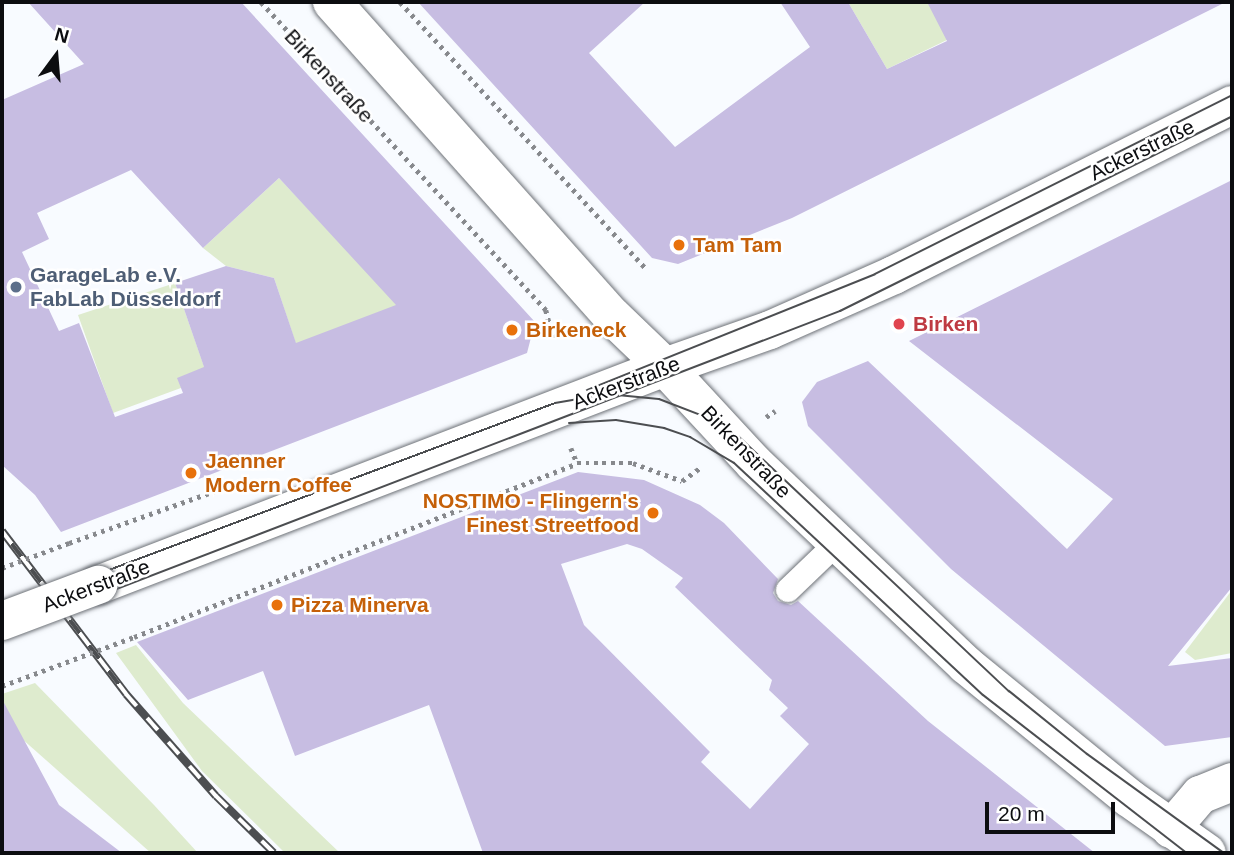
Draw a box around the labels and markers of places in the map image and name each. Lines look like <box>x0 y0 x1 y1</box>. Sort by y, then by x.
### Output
place label: Tam Tam <box>693 232 782 258</box>
marker: Tam Tam <box>671 237 687 253</box>
place label: GarageLab e.V. FabLab Düsseldorf <box>30 262 220 312</box>
marker: GarageLab e.V. FabLab Düsseldorf <box>8 279 24 295</box>
place label: Birken <box>913 311 978 337</box>
marker: Birken <box>891 316 907 332</box>
place label: Birkeneck <box>526 317 626 343</box>
marker: Birkeneck <box>504 322 520 338</box>
place label: Jaenner Modern Coffee <box>205 448 352 498</box>
marker: Jaenner Modern Coffee <box>183 465 199 481</box>
place label: NOSTIMO - Flingern's Finest Streetfood <box>423 488 639 538</box>
marker: NOSTIMO - Flingern's Finest Streetfood <box>645 505 661 521</box>
place label: Pizza Minerva <box>291 592 429 618</box>
marker: Pizza Minerva <box>269 597 285 613</box>

